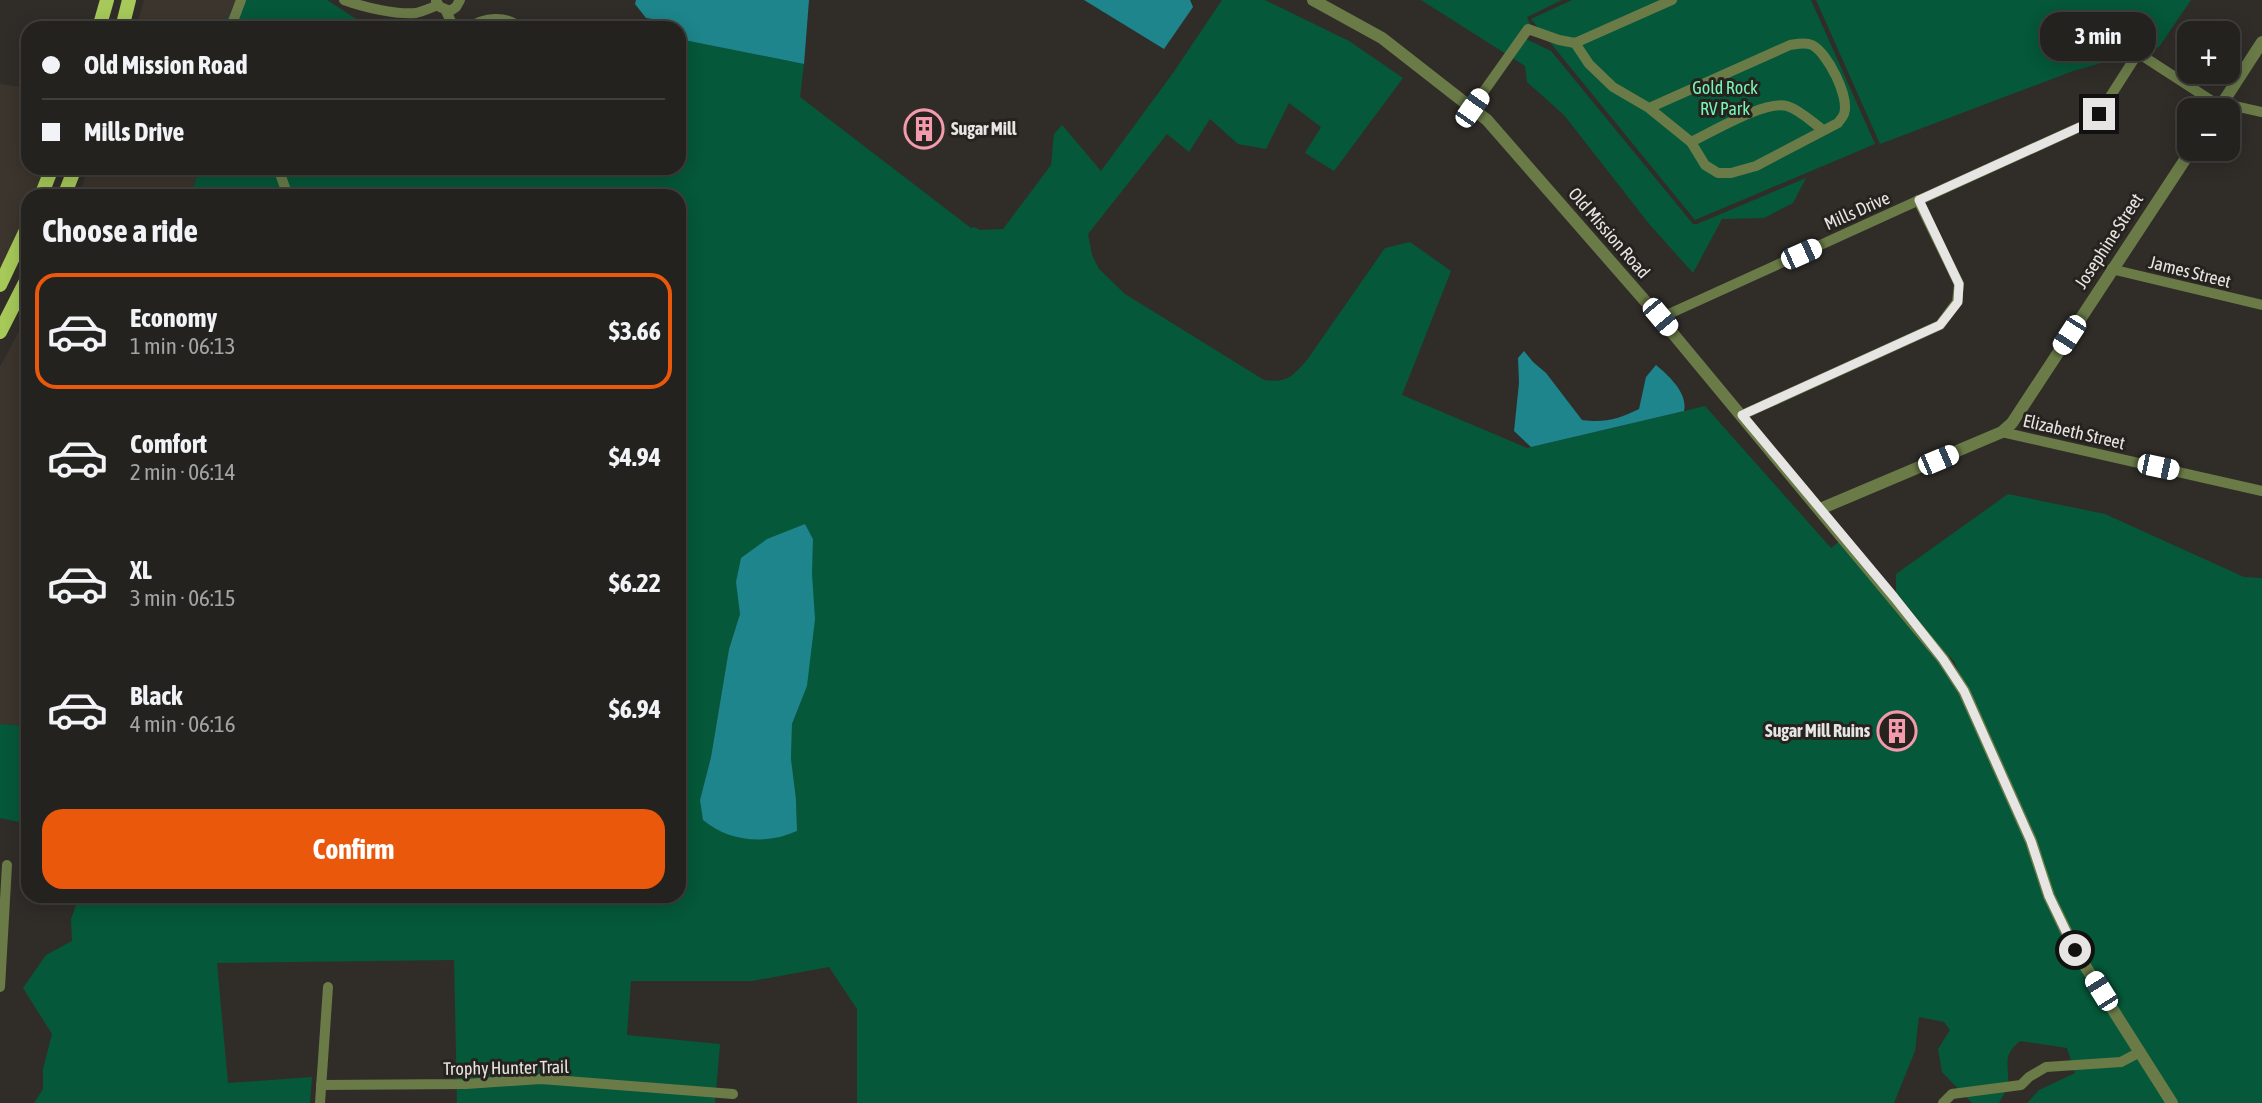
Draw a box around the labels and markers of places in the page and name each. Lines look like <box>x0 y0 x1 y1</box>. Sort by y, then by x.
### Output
building icon: Sugar Mill <box>903 108 945 150</box>
place label: Sugar Mill <box>951 118 1017 139</box>
building icon: Sugar Mill Ruins <box>1876 710 1918 752</box>
place label: Sugar Mill Ruins <box>1765 720 1871 741</box>

